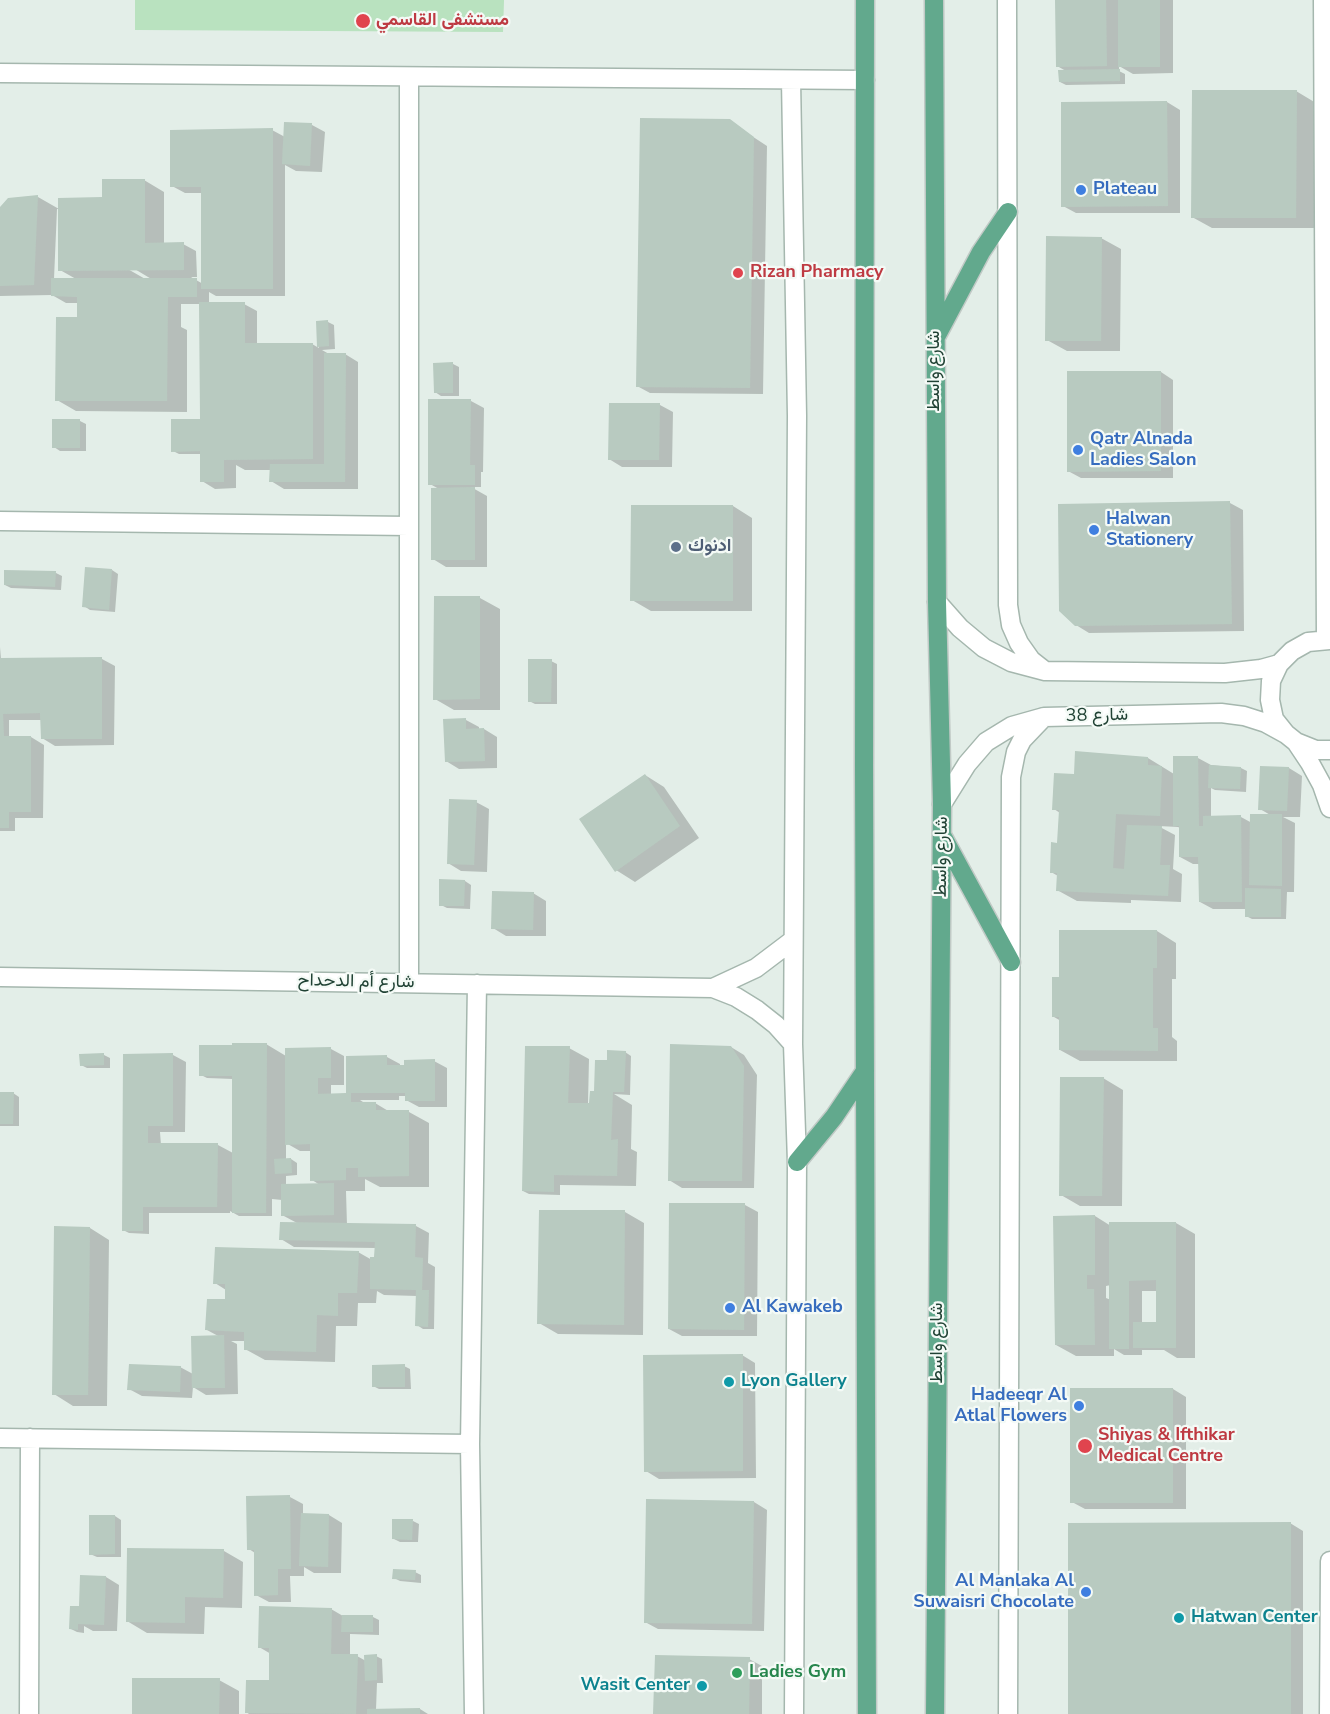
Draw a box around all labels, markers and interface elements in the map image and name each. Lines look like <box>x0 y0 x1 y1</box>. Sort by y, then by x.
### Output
place label: مستشفى القاسمي <box>376 10 509 32</box>
marker: مستشفى القاسمي <box>354 12 372 30</box>
place label: Plateau <box>1093 179 1157 201</box>
marker: Plateau <box>1074 183 1088 197</box>
place label: Rizan Pharmacy <box>750 262 884 284</box>
marker: Rizan Pharmacy <box>731 266 745 280</box>
street label: شارع واسط <box>924 331 946 411</box>
place label: Qatr Alnada Ladies Salon <box>1090 429 1197 472</box>
marker: Qatr Alnada Ladies Salon <box>1071 443 1085 457</box>
place label: Halwan Stationery <box>1106 509 1193 552</box>
marker: Halwan Stationery <box>1087 523 1101 537</box>
place label: ادنوك <box>688 536 731 558</box>
marker: ادنوك <box>669 540 683 554</box>
street label: شارع 38 <box>1066 705 1128 727</box>
street label: شارع واسط <box>930 816 954 898</box>
street label: شارع أم الدحداح <box>297 970 415 994</box>
place label: Al Kawakeb <box>742 1297 843 1319</box>
marker: Al Kawakeb <box>723 1301 737 1315</box>
street label: شارع واسط <box>927 1303 949 1383</box>
place label: Lyon Gallery <box>741 1371 847 1393</box>
marker: Lyon Gallery <box>722 1375 736 1389</box>
place label: Hadeeqr Al Atlal Flowers <box>954 1385 1067 1428</box>
marker: Hadeeqr Al Atlal Flowers <box>1072 1399 1086 1413</box>
place label: Shiyas & Ifthikar Medical Centre <box>1098 1425 1235 1468</box>
marker: Shiyas & Ifthikar Medical Centre <box>1076 1437 1094 1455</box>
place label: Al Manlaka Al Suwaisri Chocolate <box>913 1571 1074 1614</box>
marker: Al Manlaka Al Suwaisri Chocolate <box>1079 1585 1093 1599</box>
place label: Hatwan Center <box>1191 1607 1318 1629</box>
marker: Hatwan Center <box>1172 1611 1186 1625</box>
place label: Ladies Gym <box>749 1662 846 1684</box>
marker: Ladies Gym <box>730 1666 744 1680</box>
place label: Wasit Center <box>581 1675 690 1697</box>
marker: Wasit Center <box>695 1679 709 1693</box>

